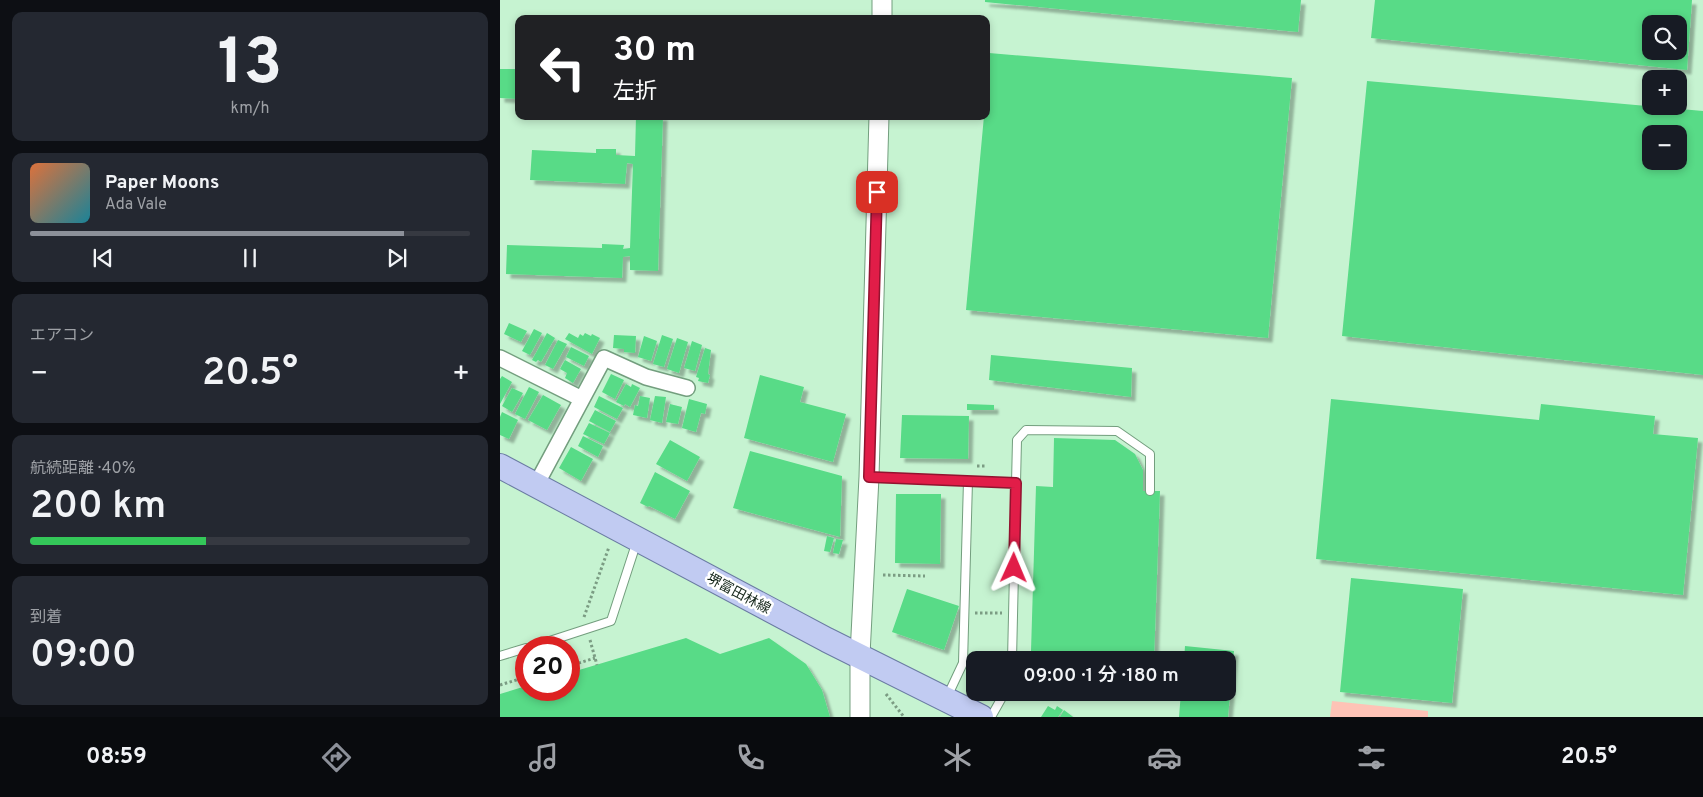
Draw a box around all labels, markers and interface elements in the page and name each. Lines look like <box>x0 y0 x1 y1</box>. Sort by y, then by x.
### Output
map controls <box>1642 15 1687 170</box>
button: search <box>1642 15 1687 60</box>
text: 13 <box>218 25 282 107</box>
text: 30 m <box>613 29 696 73</box>
icon: left <box>530 35 595 100</box>
button: + <box>1642 70 1687 115</box>
text: 左折 <box>613 79 657 106</box>
text: km/h <box>231 99 269 119</box>
button: − <box>1642 125 1687 170</box>
text: Paper Moons <box>105 171 219 195</box>
pin <box>856 171 898 213</box>
icon: arrive <box>863 178 891 206</box>
text: Ada Vale <box>105 195 167 215</box>
icon: previous <box>89 244 117 272</box>
icon: pause <box>236 244 264 272</box>
icon: next <box>383 244 411 272</box>
text: エアコン <box>30 326 94 346</box>
text: 20.5° <box>202 350 298 399</box>
text: − <box>30 357 48 393</box>
text: + <box>452 357 470 393</box>
text: 航続距離 · 40% <box>30 459 136 479</box>
text: 200 km <box>30 483 166 532</box>
position arrow <box>987 541 1039 593</box>
street label: 堺富田林線 <box>703 570 773 618</box>
text: 到着 <box>30 608 62 628</box>
text: 09:00 <box>30 632 137 681</box>
speed limit sign: 20 <box>515 636 580 701</box>
text: 09:00 · 1 分 · 180 m <box>1023 664 1179 688</box>
icon: directions <box>319 740 354 775</box>
icon: music <box>526 740 561 775</box>
icon: phone <box>733 740 768 775</box>
icon: climate <box>940 740 975 775</box>
icon: car <box>1147 740 1182 775</box>
icon: filters <box>1354 740 1389 775</box>
text: 08:59 <box>86 744 147 771</box>
text: 20.5° <box>1561 744 1617 771</box>

